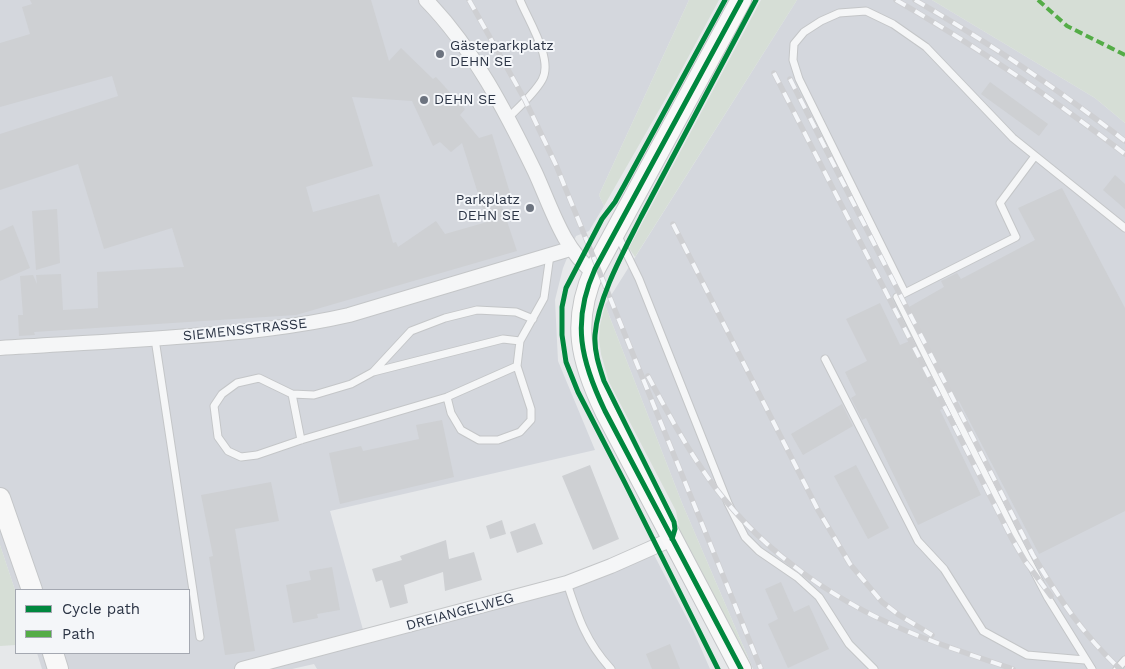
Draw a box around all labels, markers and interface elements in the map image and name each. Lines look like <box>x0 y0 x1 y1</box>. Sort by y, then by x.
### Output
place label: Gästeparkplatz DEHN SE <box>450 38 554 70</box>
marker: Gästeparkplatz DEHN SE <box>434 48 446 60</box>
place label: DEHN SE <box>434 92 496 108</box>
marker: DEHN SE <box>418 94 430 106</box>
place label: Parkplatz DEHN SE <box>456 192 520 224</box>
marker: Parkplatz DEHN SE <box>524 202 536 214</box>
street label: SIEMENSSTRASSE <box>182 315 308 345</box>
legend <box>15 589 190 654</box>
street label: DREIANGELWEG <box>404 590 516 634</box>
text: Cycle path <box>62 600 140 618</box>
text: Path <box>62 625 95 643</box>

